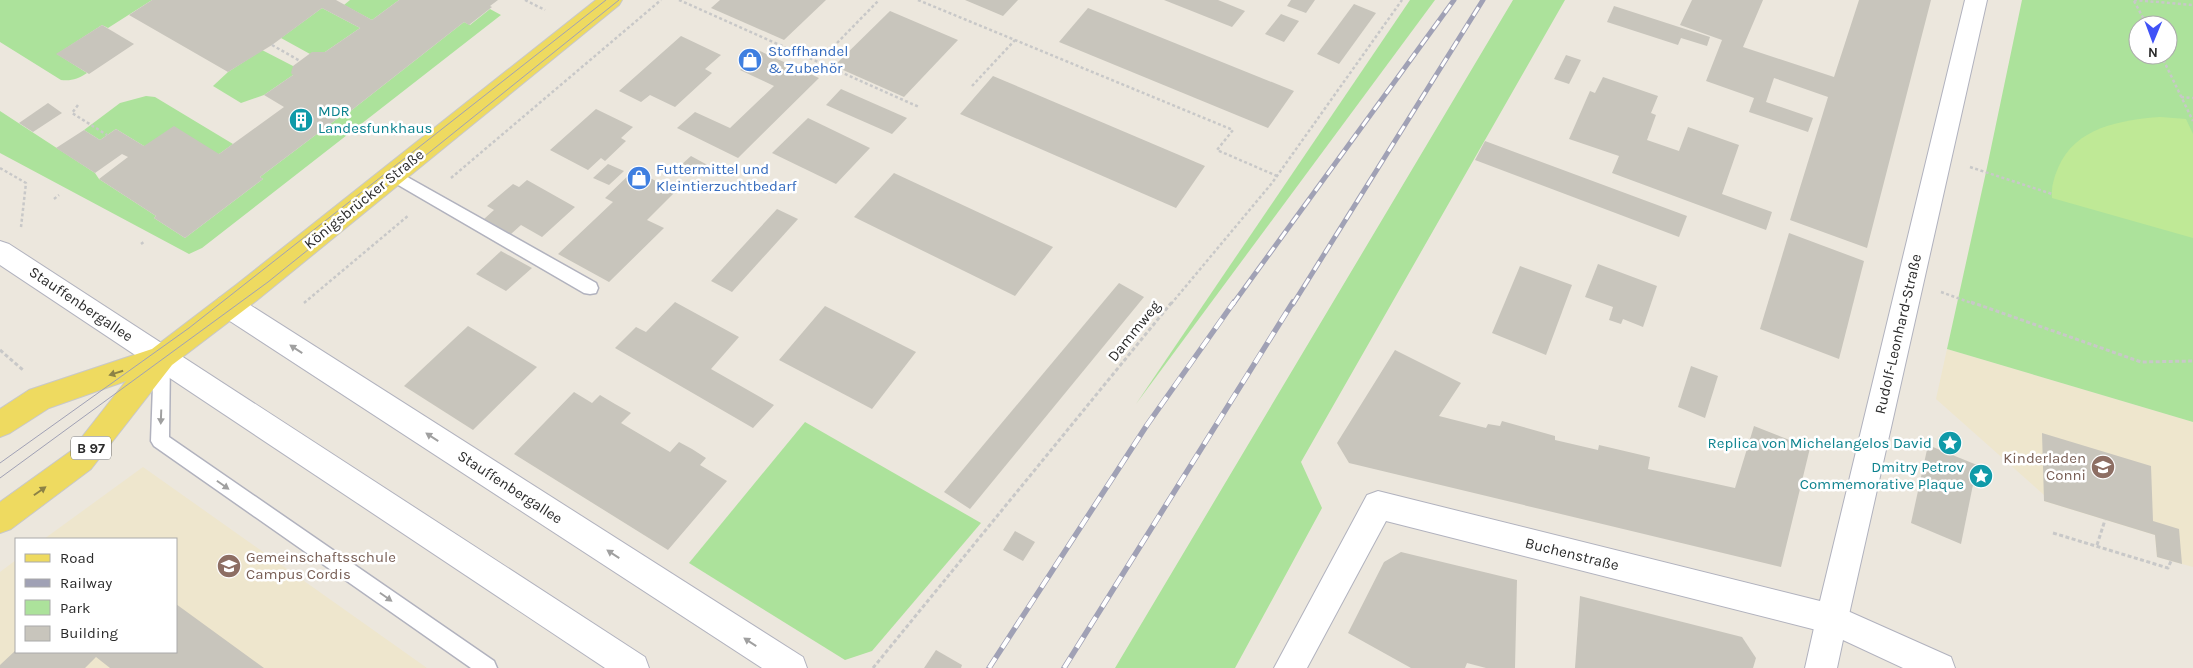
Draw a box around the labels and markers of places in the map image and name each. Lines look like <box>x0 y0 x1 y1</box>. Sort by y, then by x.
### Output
place label: Stoffhandel & Zubehör <box>768 42 848 77</box>
shop icon: Stoffhandel & Zubehör <box>737 47 763 73</box>
place label: MDR Landesfunkhaus <box>318 102 432 137</box>
building icon: MDR Landesfunkhaus <box>288 107 314 133</box>
place label: Futtermittel und Kleintierzuchtbedarf <box>656 160 798 195</box>
shop icon: Futtermittel und Kleintierzuchtbedarf <box>626 165 652 191</box>
place icon: Replica von Michelangelos David <box>1937 430 1963 456</box>
place label: Replica von Michelangelos David <box>1708 434 1932 452</box>
place label: Kinderladen Conni <box>2003 449 2086 484</box>
school or university icon: Kinderladen Conni <box>2090 454 2116 480</box>
place label: Dmitry Petrov Commemorative Plaque <box>1800 458 1964 493</box>
place icon: Dmitry Petrov Commemorative Plaque <box>1968 463 1994 489</box>
place label: Gemeinschaftsschule Campus Cordis <box>246 548 396 583</box>
school or university icon: Gemeinschaftsschule Campus Cordis <box>216 553 242 579</box>

